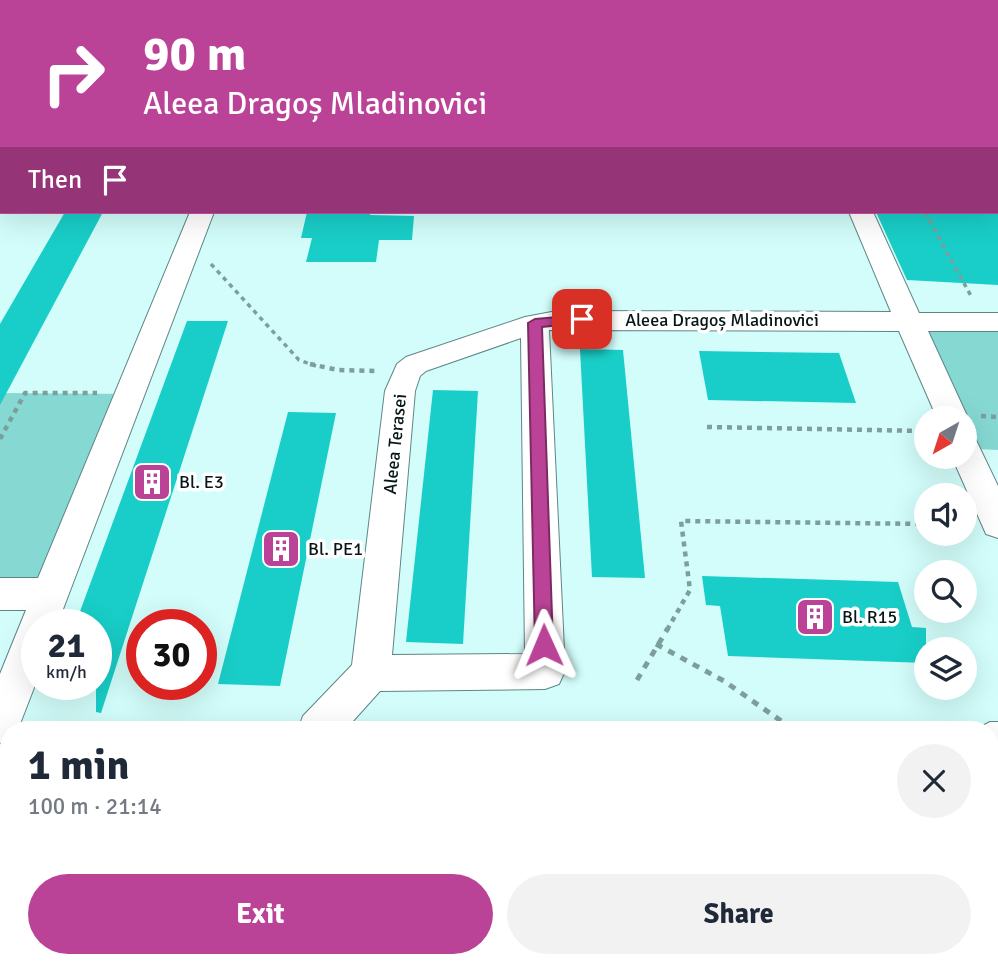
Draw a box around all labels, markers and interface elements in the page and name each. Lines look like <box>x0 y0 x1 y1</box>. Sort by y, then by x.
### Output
text: 90 m <box>143 24 246 84</box>
icon: right <box>28 28 119 119</box>
text: Aleea Dragoș Mladinovici <box>143 84 487 123</box>
icon: arrive <box>96 161 134 199</box>
text: Then <box>28 164 82 196</box>
pin <box>552 289 612 349</box>
icon: arrive <box>563 300 601 338</box>
street label: Aleea Dragoș Mladinovici <box>625 309 819 331</box>
street label: Aleea Terasei <box>379 393 411 495</box>
north arrow <box>914 406 976 469</box>
map controls <box>914 406 977 700</box>
building icon: Bl. E3 <box>131 461 173 503</box>
place label: Bl. E3 <box>179 471 224 493</box>
button: sound <box>914 483 977 546</box>
building icon: Bl. PE1 <box>260 528 302 570</box>
place label: Bl. PE1 <box>308 538 363 560</box>
button: search <box>914 560 977 623</box>
building icon: Bl. R15 <box>794 596 836 638</box>
place label: Bl. R15 <box>842 606 897 628</box>
position arrow <box>507 608 581 682</box>
speed limit sign: 30 <box>126 609 217 700</box>
text: 21 <box>48 624 85 667</box>
button: layers <box>914 637 977 700</box>
text: km/h <box>46 661 87 683</box>
text: 1 min <box>28 740 129 791</box>
button: close <box>897 744 971 818</box>
text: 100 m · 21:14 <box>28 792 162 821</box>
button: Exit <box>28 874 493 954</box>
button: Share <box>507 874 971 954</box>

